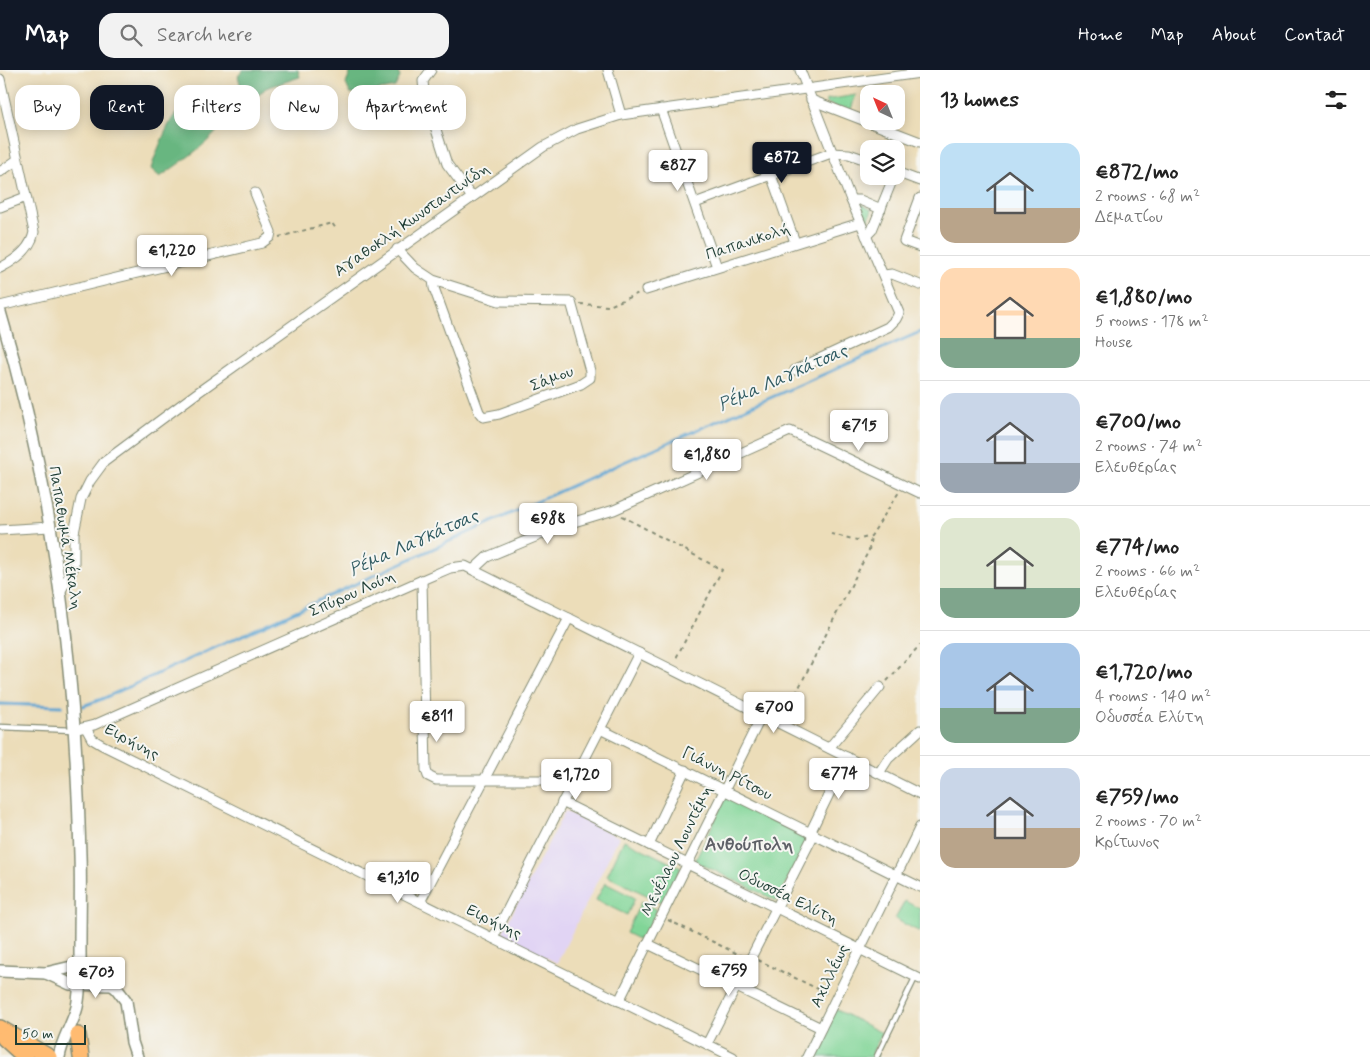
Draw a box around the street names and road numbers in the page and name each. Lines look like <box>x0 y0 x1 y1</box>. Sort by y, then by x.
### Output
street label: Αγαθοκλή Κωνσταντινίδη <box>330 158 494 282</box>
street label: Παπανικολή <box>703 219 793 265</box>
street label: Σάμου <box>527 361 577 397</box>
street label: Παπαθωμά Μέκαλη <box>43 465 88 611</box>
street label: Σπύρου Λούη <box>306 566 398 622</box>
street label: Ειρήνης <box>101 719 163 765</box>
street label: Γιάννη Ρίτσου <box>678 742 776 806</box>
street label: Μενέλαου Λουντέμη <box>635 782 718 920</box>
street label: Οδυσσέα Ελύτη <box>734 863 842 930</box>
street label: Ειρήνης <box>463 900 525 944</box>
street label: Αχιλλέως <box>805 941 854 1011</box>

